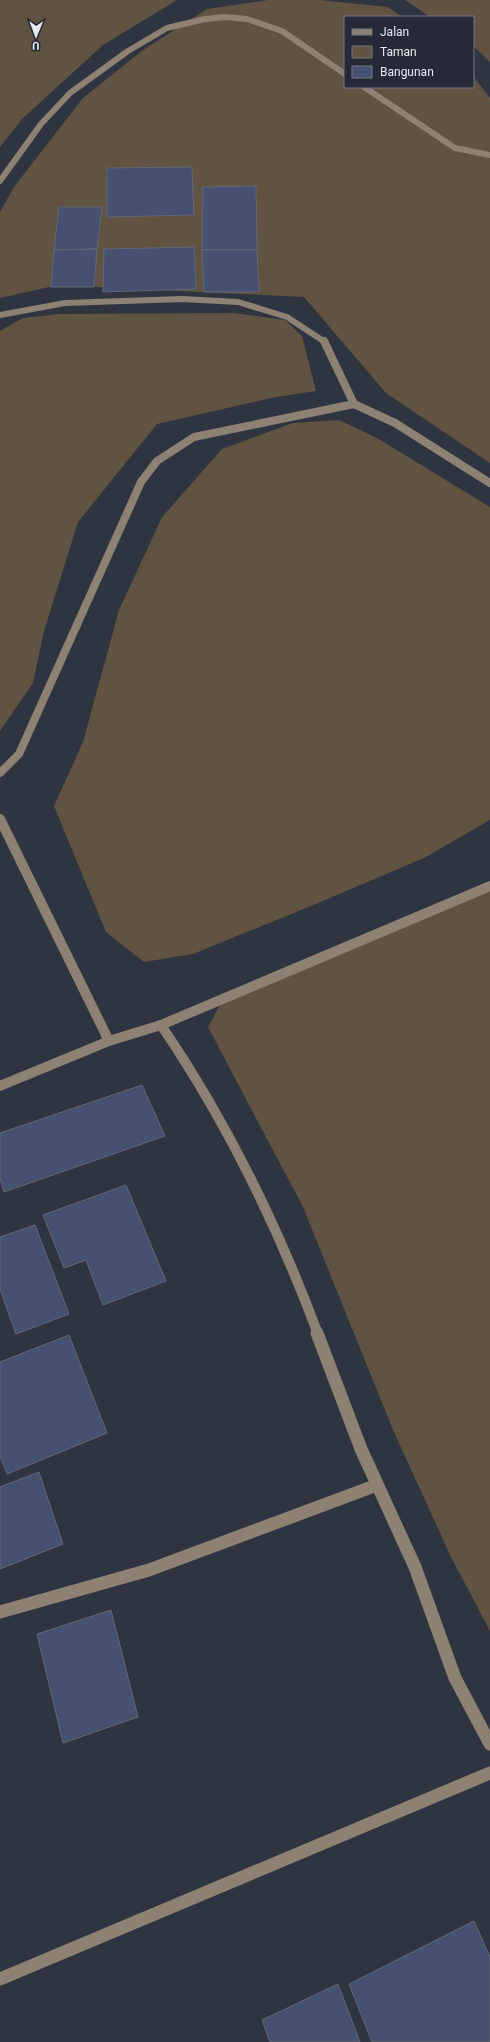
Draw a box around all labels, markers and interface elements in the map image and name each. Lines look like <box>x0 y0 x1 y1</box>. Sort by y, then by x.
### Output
north arrow <box>16 16 56 56</box>
legend <box>344 16 474 88</box>
text: Jalan <box>380 25 409 39</box>
text: U <box>32 39 40 52</box>
text: Taman <box>380 45 417 59</box>
text: Bangunan <box>380 65 434 79</box>

